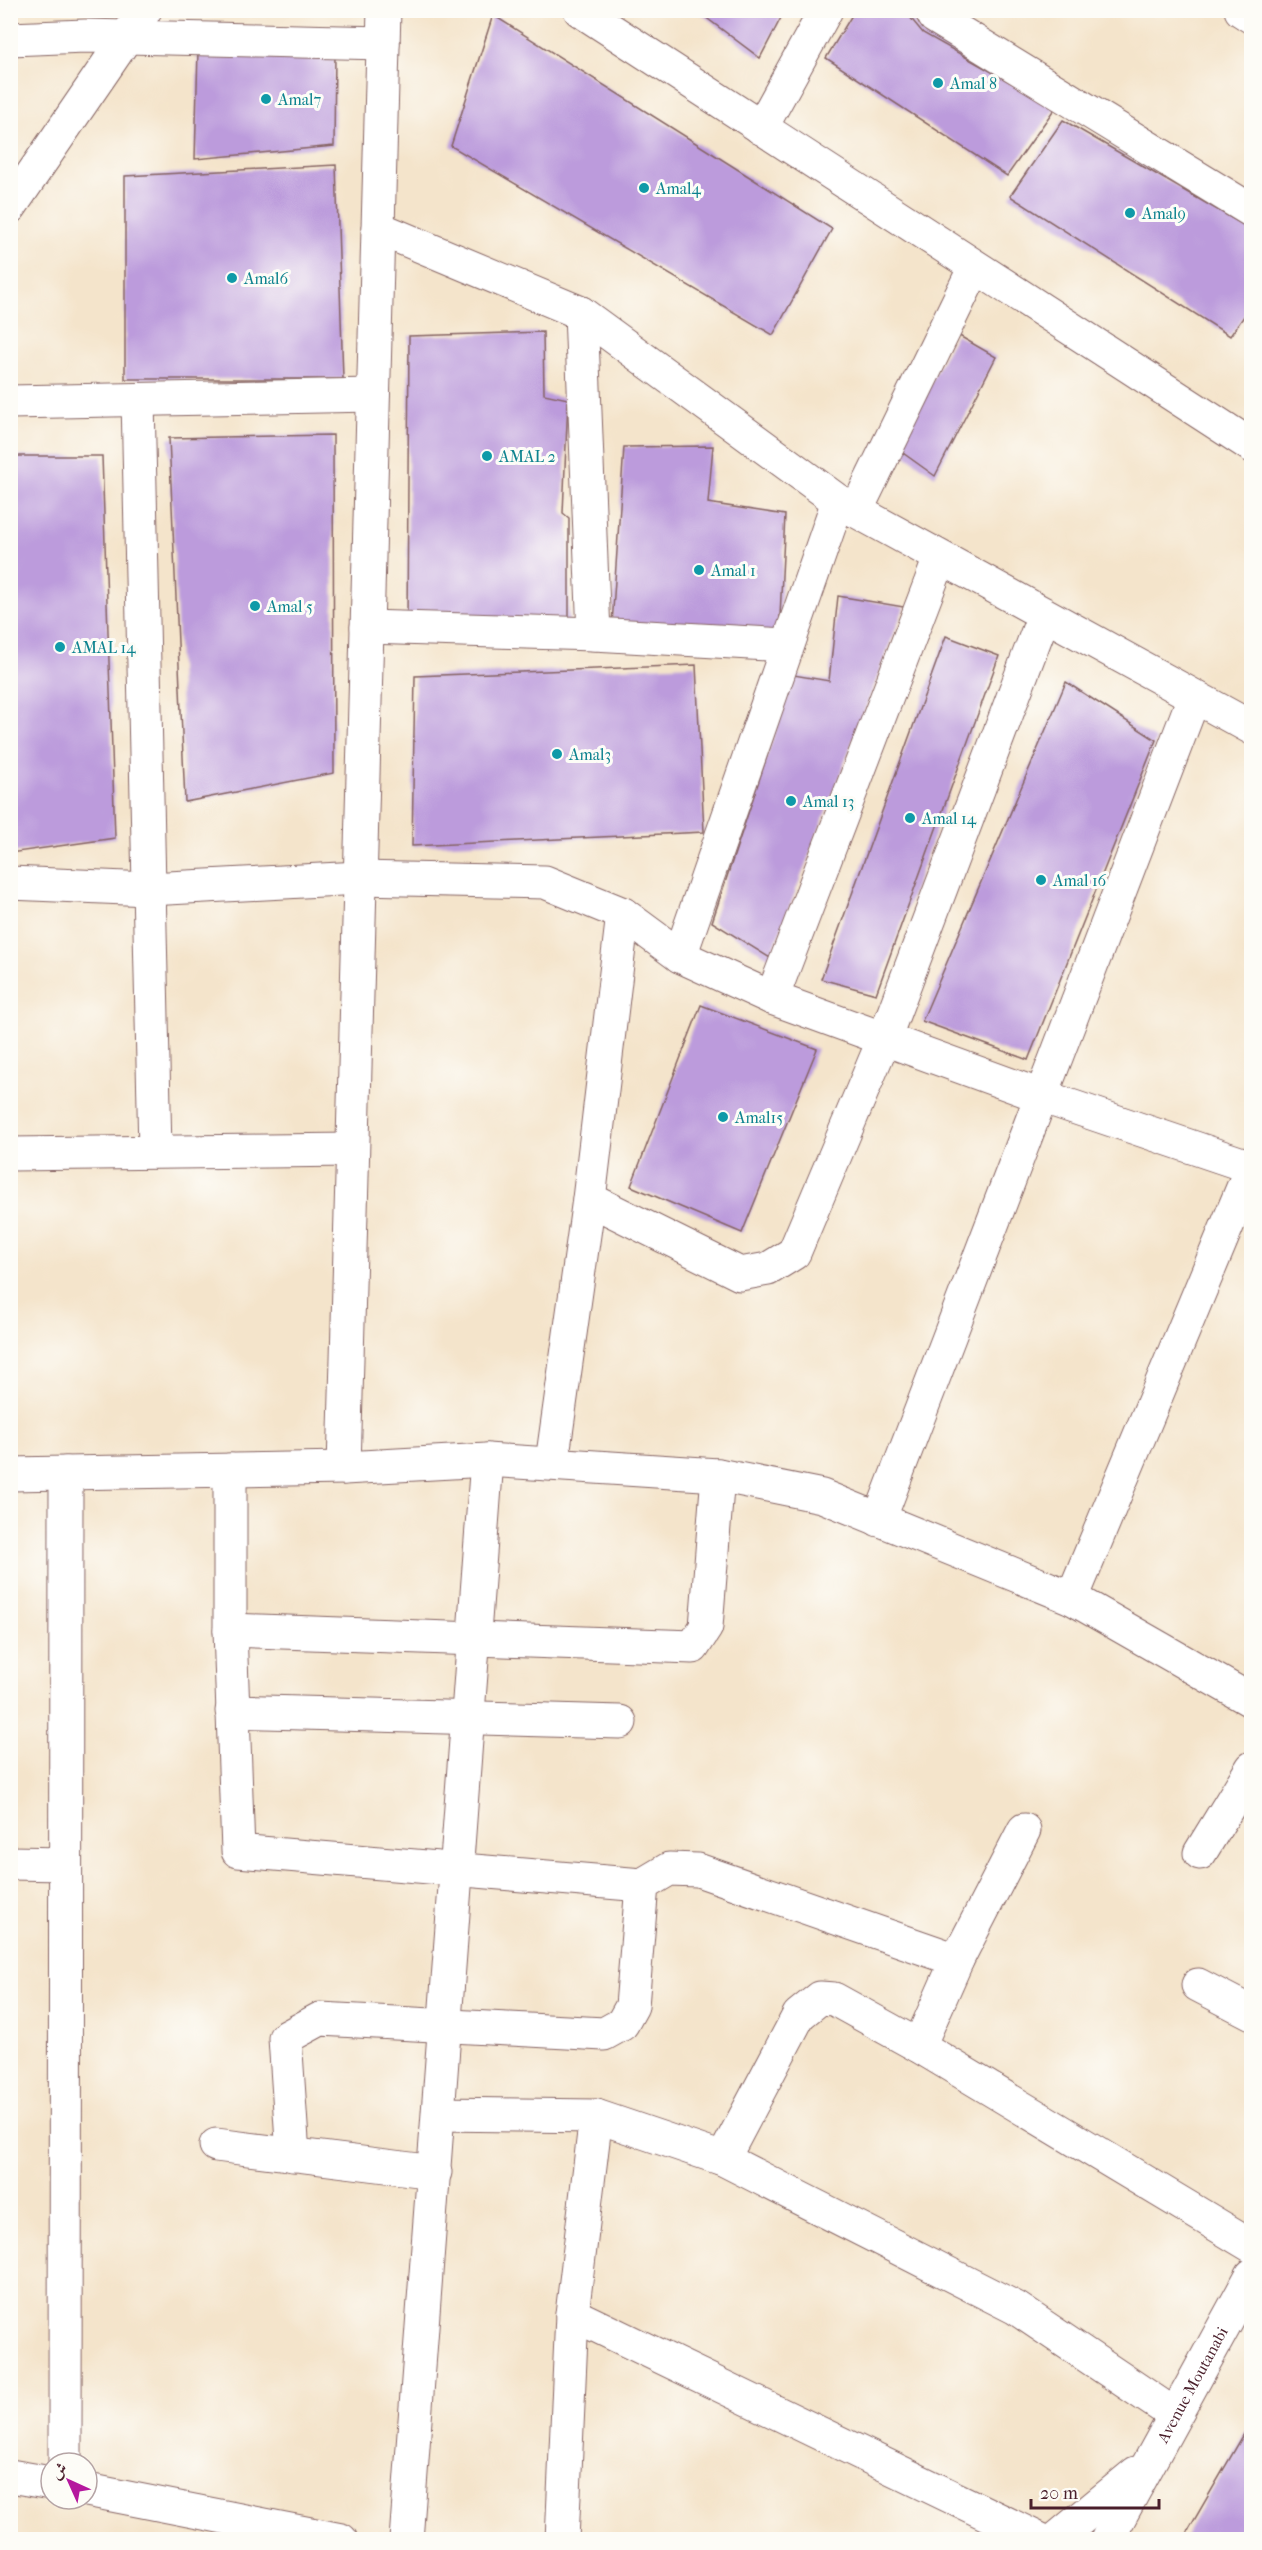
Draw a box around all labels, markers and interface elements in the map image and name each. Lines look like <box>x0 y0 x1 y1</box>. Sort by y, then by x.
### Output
place label: Amal 8 <box>949 74 997 93</box>
marker: Amal 8 <box>931 76 945 90</box>
place label: Amal7 <box>277 90 322 109</box>
marker: Amal7 <box>259 92 273 106</box>
place label: Amal4 <box>655 179 702 198</box>
marker: Amal4 <box>637 181 651 195</box>
place label: Amal9 <box>1141 204 1186 223</box>
marker: Amal9 <box>1123 206 1137 220</box>
place label: Amal6 <box>243 269 289 288</box>
marker: Amal6 <box>225 271 239 285</box>
place label: AMAL 2 <box>498 447 556 466</box>
marker: AMAL 2 <box>480 449 494 463</box>
place label: Amal 1 <box>710 561 756 580</box>
marker: Amal 1 <box>692 563 706 577</box>
place label: Amal 5 <box>266 597 313 616</box>
marker: Amal 5 <box>248 599 262 613</box>
place label: AMAL 14 <box>71 638 136 657</box>
marker: AMAL 14 <box>53 640 67 654</box>
place label: Amal3 <box>568 745 611 764</box>
marker: Amal3 <box>550 747 564 761</box>
place label: Amal 13 <box>802 792 854 811</box>
marker: Amal 13 <box>784 794 798 808</box>
place label: Amal 14 <box>921 809 977 828</box>
marker: Amal 14 <box>903 811 917 825</box>
place label: Amal 16 <box>1052 871 1107 890</box>
marker: Amal 16 <box>1034 873 1048 887</box>
place label: Amal15 <box>734 1108 783 1127</box>
marker: Amal15 <box>716 1110 730 1124</box>
street label: Avenue Moutanabi <box>1153 2323 1232 2447</box>
north arrow <box>39 2451 99 2511</box>
text: ش <box>46 2458 71 2483</box>
scale bar <box>1031 2472 1158 2510</box>
text: 20 m <box>1040 2483 1078 2504</box>

